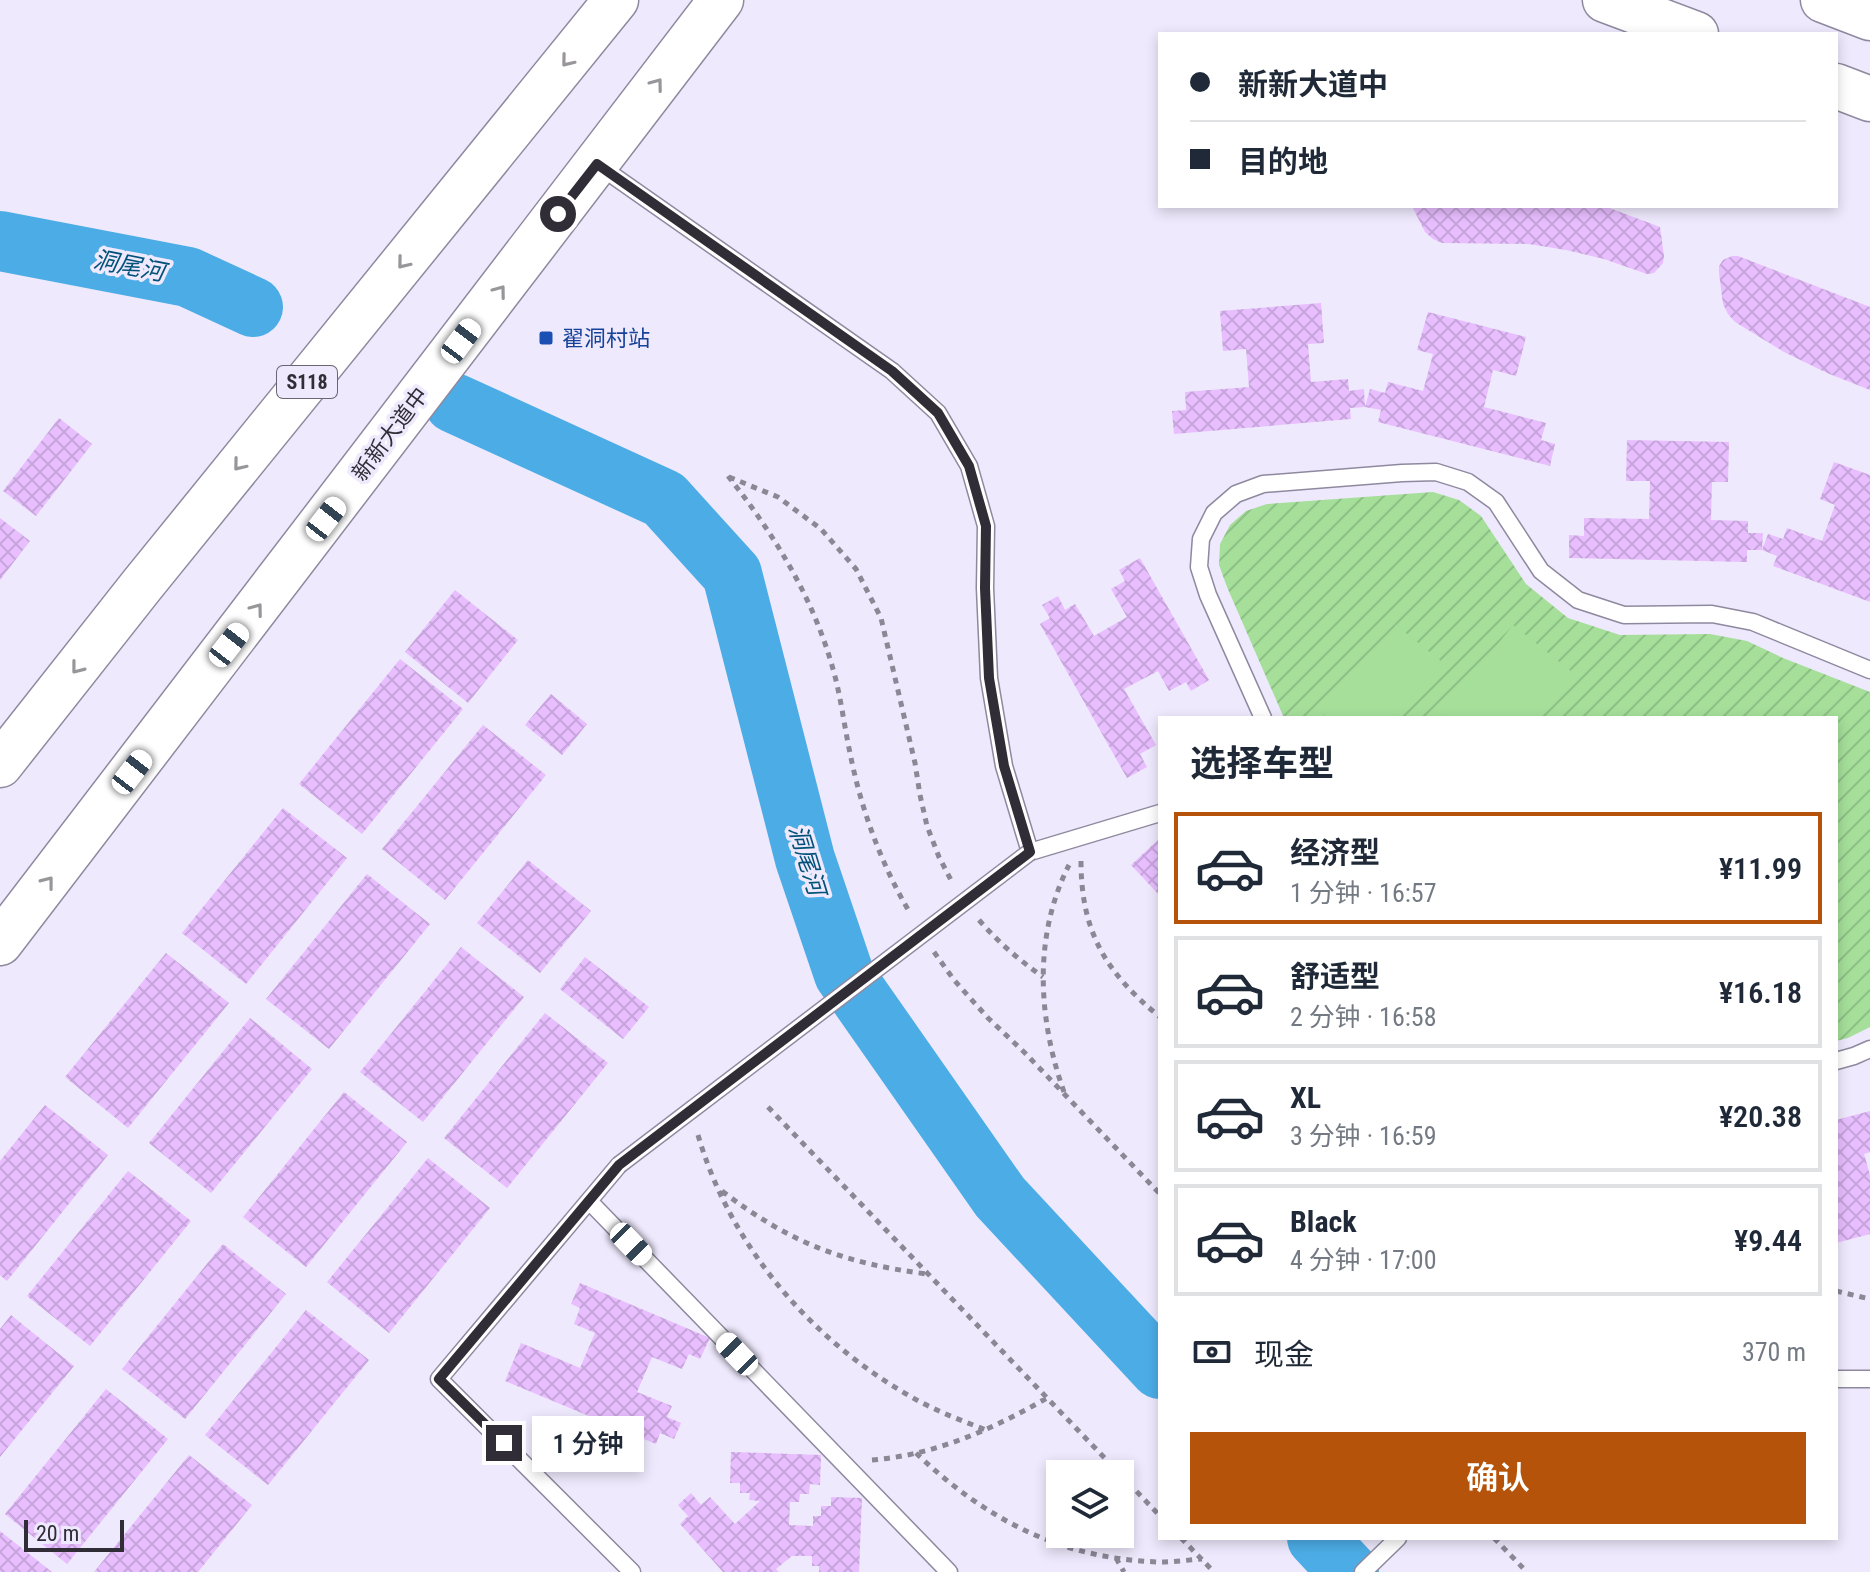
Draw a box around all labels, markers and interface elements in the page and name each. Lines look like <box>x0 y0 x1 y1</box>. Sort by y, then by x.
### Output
one-way arrow <box>562 51 576 66</box>
text: 新新大道中 <box>1238 67 1388 102</box>
one-way arrow <box>648 78 662 93</box>
text: 目的地 <box>1238 144 1328 179</box>
route start <box>540 196 576 232</box>
water label: 洞尾河 <box>91 245 171 287</box>
one-way arrow <box>398 254 413 268</box>
one-way arrow <box>490 285 504 299</box>
car <box>437 315 485 367</box>
place label: 翟洞村站 <box>562 326 650 351</box>
marker: 翟洞村站 <box>537 329 555 347</box>
road number: S118 <box>277 366 337 398</box>
street label: 新新大道中 <box>347 383 433 485</box>
one-way arrow <box>234 456 249 470</box>
car <box>302 493 350 545</box>
one-way arrow <box>248 603 262 617</box>
car <box>205 619 253 671</box>
one-way arrow <box>72 659 86 674</box>
text: 选择车型 <box>1190 743 1334 785</box>
car <box>108 746 156 798</box>
water label: 洞尾河 <box>783 821 832 902</box>
icon: car <box>1194 832 1266 904</box>
text: 经济型 <box>1290 835 1380 870</box>
text: ¥11.99 <box>1719 851 1802 886</box>
one-way arrow <box>39 876 53 891</box>
text: 1 分钟 · 16:57 <box>1290 878 1436 908</box>
icon: car <box>1194 956 1266 1028</box>
text: 舒适型 <box>1290 959 1380 994</box>
text: ¥16.18 <box>1719 975 1802 1010</box>
text: 2 分钟 · 16:58 <box>1290 1002 1436 1032</box>
icon: car <box>1194 1080 1266 1152</box>
text: XL <box>1290 1080 1321 1115</box>
text: ¥20.38 <box>1719 1099 1802 1134</box>
text: 3 分钟 · 16:59 <box>1290 1121 1436 1151</box>
icon: car <box>1194 1204 1266 1276</box>
text: Black <box>1290 1204 1357 1239</box>
car <box>606 1218 656 1270</box>
text: ¥9.44 <box>1734 1223 1802 1258</box>
text: 4 分钟 · 17:00 <box>1290 1245 1436 1275</box>
car <box>712 1328 762 1380</box>
icon: cash <box>1190 1330 1234 1374</box>
text: 现金 <box>1254 1337 1314 1372</box>
text: 370 m <box>1742 1337 1806 1367</box>
callout: 1 分钟 <box>532 1415 644 1471</box>
route end <box>486 1425 522 1461</box>
text: 1 分钟 <box>552 1429 624 1459</box>
button: 确认 <box>1190 1432 1806 1524</box>
map controls <box>1046 1460 1134 1548</box>
button: layers <box>1046 1460 1134 1548</box>
scale bar <box>24 1516 124 1552</box>
text: 20 m <box>36 1521 79 1546</box>

